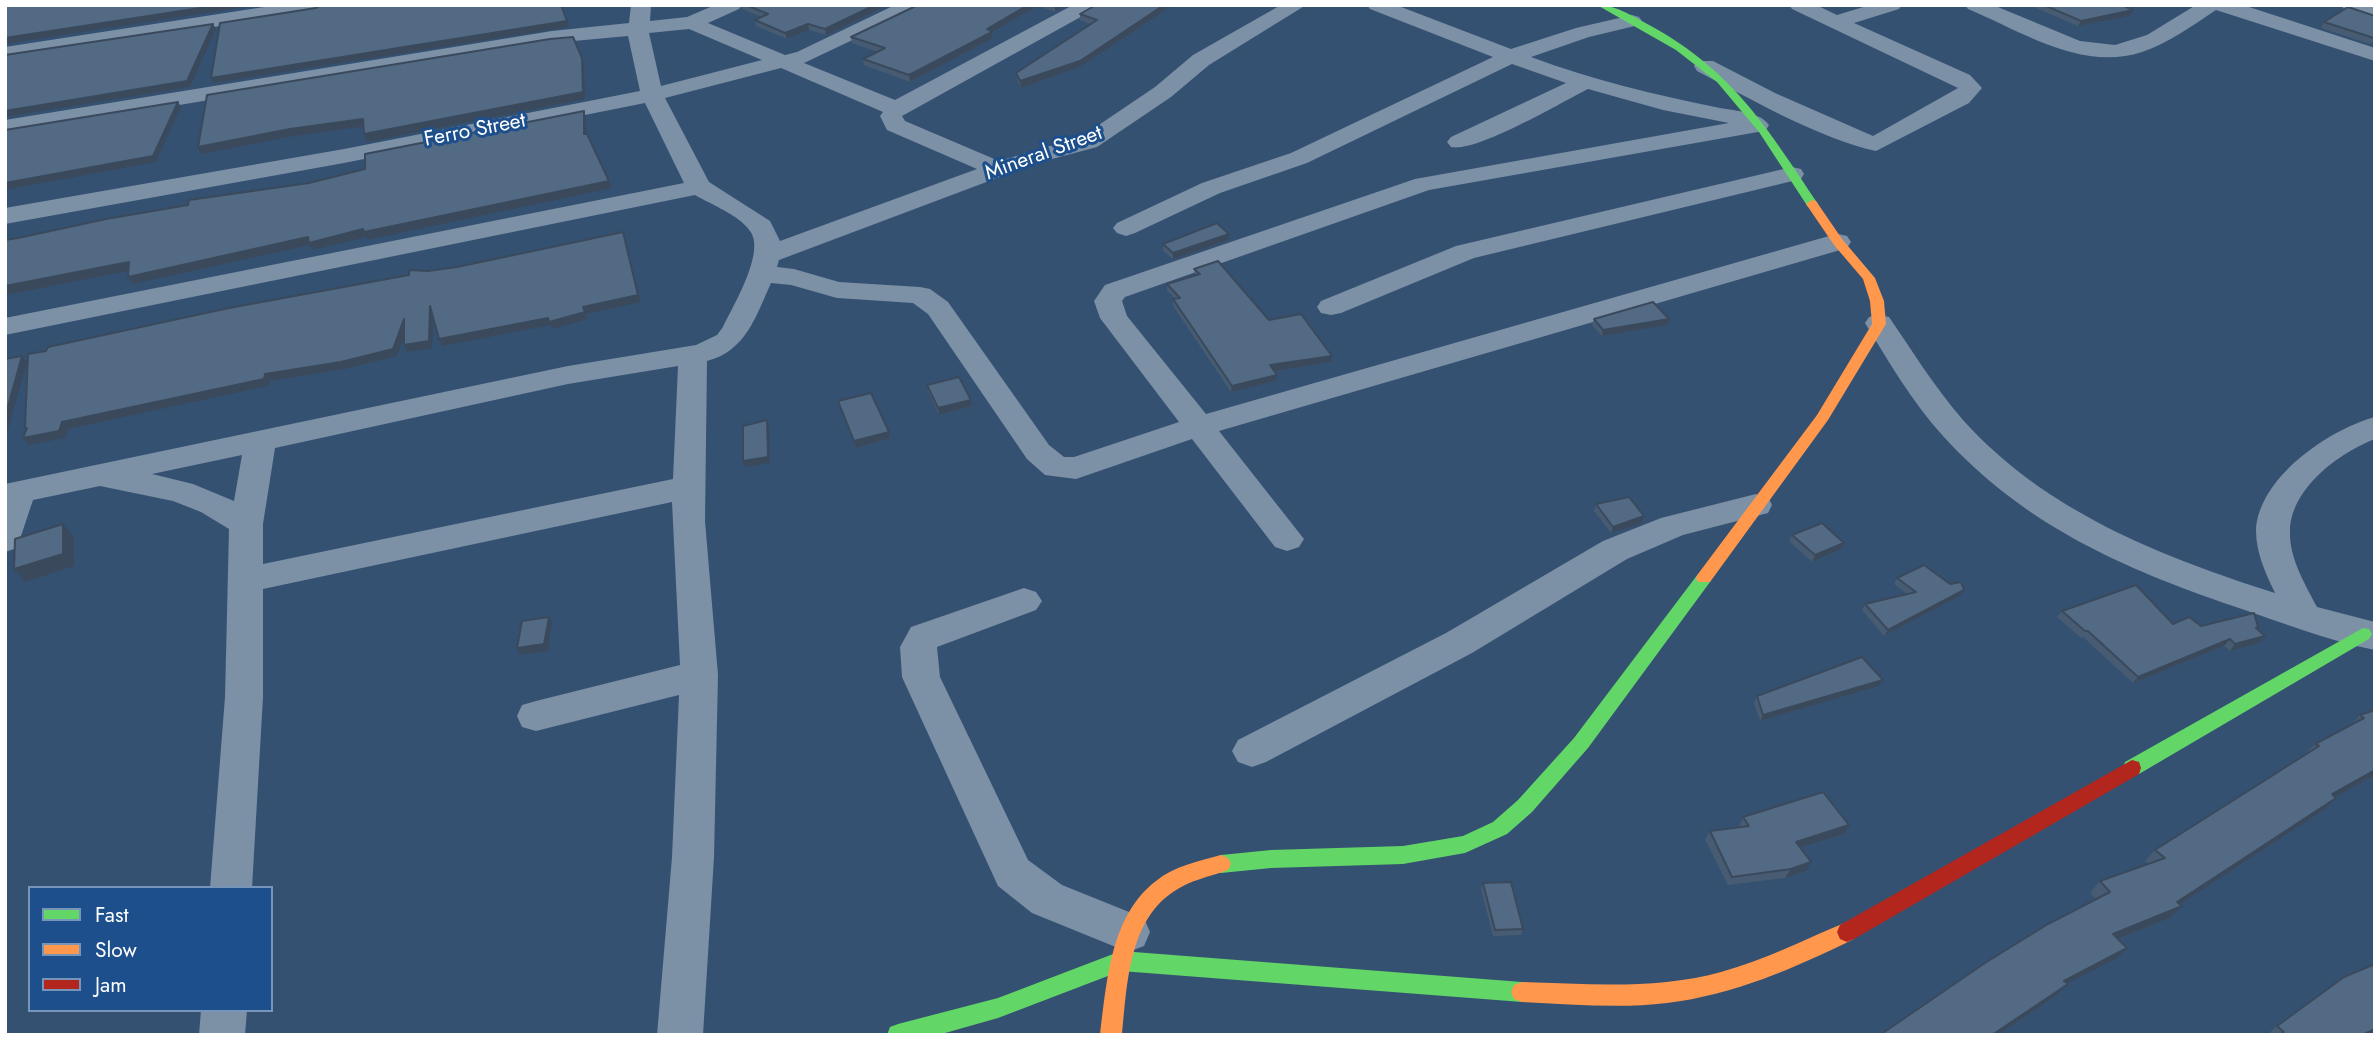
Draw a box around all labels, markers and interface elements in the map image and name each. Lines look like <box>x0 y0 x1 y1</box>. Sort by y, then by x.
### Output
street label: Ferro Street <box>422 109 528 153</box>
street label: Mineral Street <box>982 121 1106 187</box>
legend <box>28 886 273 1012</box>
text: Fast <box>95 900 128 930</box>
text: Slow <box>95 935 137 965</box>
text: Jam <box>95 970 127 1000</box>

